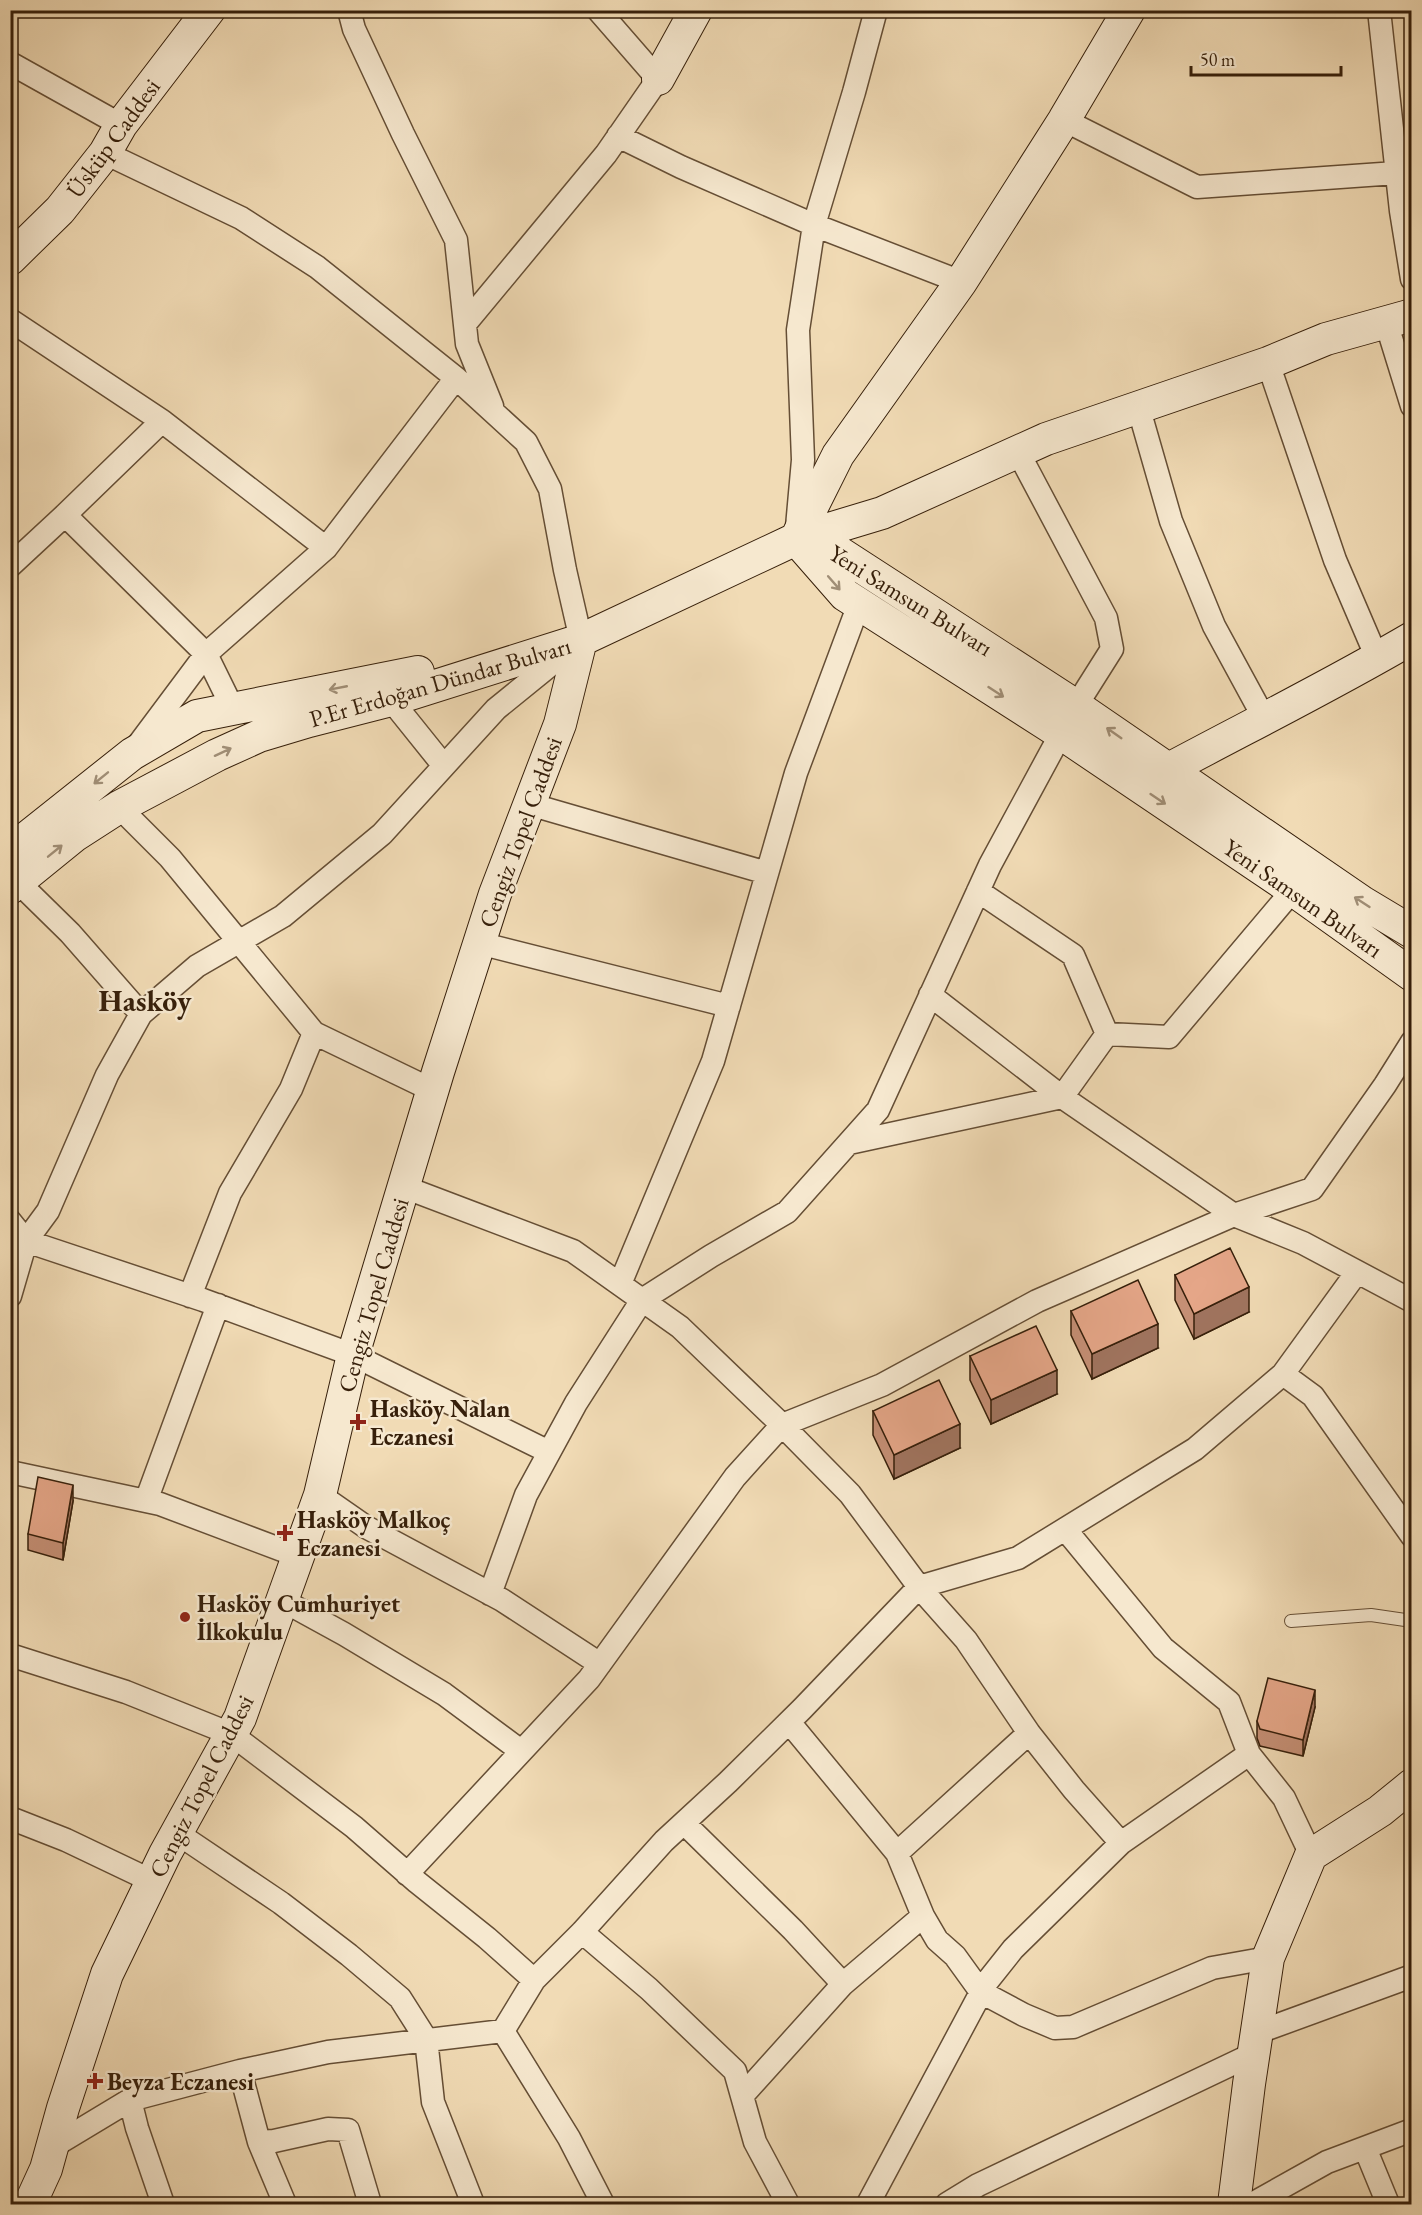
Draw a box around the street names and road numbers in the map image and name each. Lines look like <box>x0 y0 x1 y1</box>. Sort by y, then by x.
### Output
street label: Üsküp Caddesi <box>59 72 167 204</box>
street label: Yeni Samsun Bulvarı <box>823 537 999 663</box>
street label: P.Er Erdoğan Dündar Bulvarı <box>306 630 574 734</box>
street label: Cengiz Topel Caddesi <box>471 732 569 932</box>
street label: Yeni Samsun Bulvarı <box>1217 832 1389 965</box>
street label: Cengiz Topel Caddesi <box>330 1194 416 1396</box>
street label: Cengiz Topel Caddesi <box>142 1689 260 1883</box>

